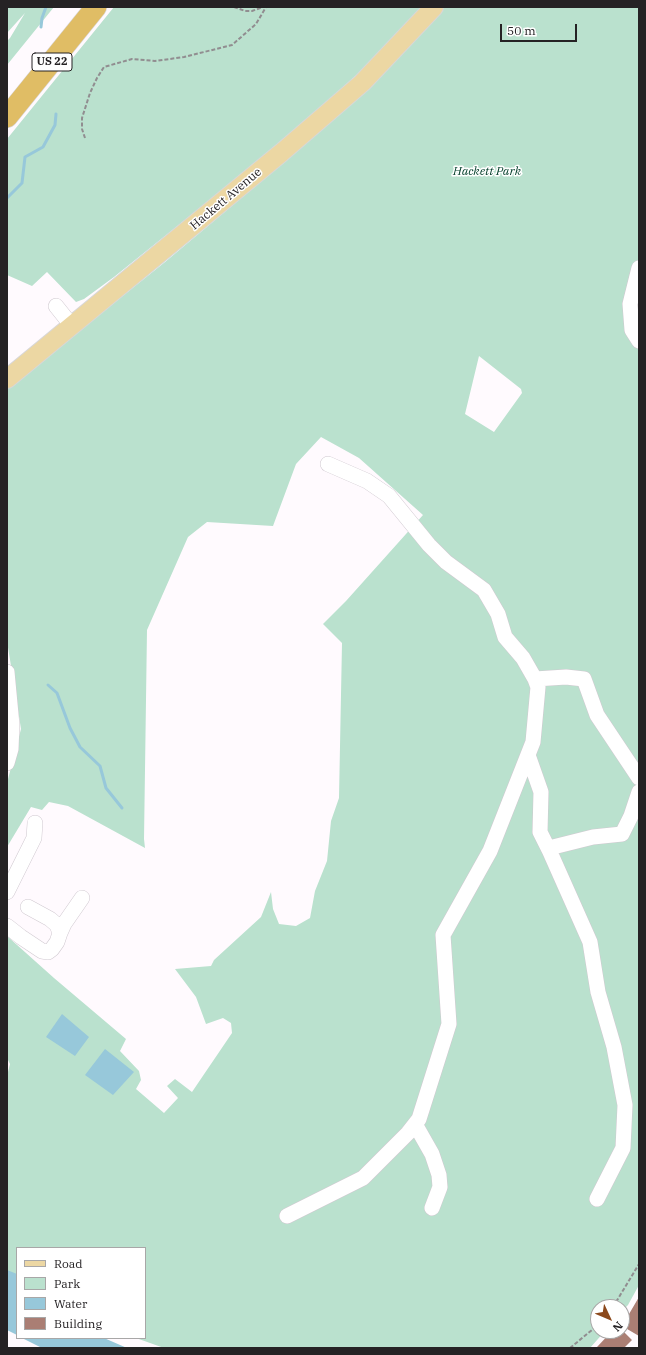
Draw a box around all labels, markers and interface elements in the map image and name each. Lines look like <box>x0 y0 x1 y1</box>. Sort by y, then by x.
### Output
scale bar <box>502 16 579 42</box>
text: 50 m <box>507 23 536 38</box>
road number: US 22 <box>32 53 72 71</box>
street label: Hackett Avenue <box>187 165 265 233</box>
park label: Hackett Park <box>453 165 521 179</box>
legend <box>16 1247 146 1339</box>
text: Road <box>54 1256 83 1271</box>
text: Park <box>54 1276 80 1291</box>
text: Water <box>54 1296 87 1311</box>
north arrow <box>590 1299 630 1339</box>
text: Building <box>54 1316 102 1331</box>
text: N <box>610 1319 626 1335</box>

